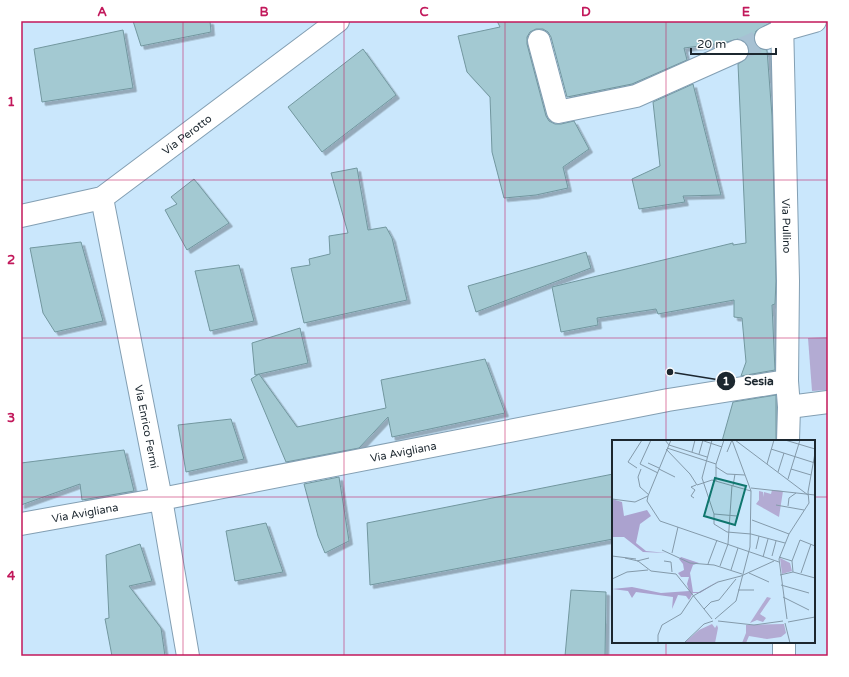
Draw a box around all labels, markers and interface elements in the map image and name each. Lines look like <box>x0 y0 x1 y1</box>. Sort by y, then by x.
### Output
text: A <box>97 4 107 20</box>
text: B <box>259 4 269 20</box>
text: C <box>419 4 429 20</box>
text: D <box>581 4 591 20</box>
text: E <box>742 4 750 20</box>
scale bar <box>691 30 776 56</box>
text: 20 m <box>697 37 726 51</box>
text: 1 <box>7 94 15 110</box>
street label: Via Perotto <box>159 111 214 157</box>
street label: Via Pullino <box>780 198 794 254</box>
text: 2 <box>7 252 15 268</box>
callout: Sesia <box>716 369 782 393</box>
text: 1 <box>722 374 730 388</box>
text: Sesia <box>744 374 774 388</box>
street label: Via Enrico Fermi <box>132 384 161 470</box>
text: 3 <box>7 410 15 426</box>
street label: Via Avigliana <box>369 439 437 465</box>
inset map <box>612 440 815 643</box>
street label: Via Avigliana <box>51 500 119 525</box>
text: 4 <box>7 568 16 584</box>

